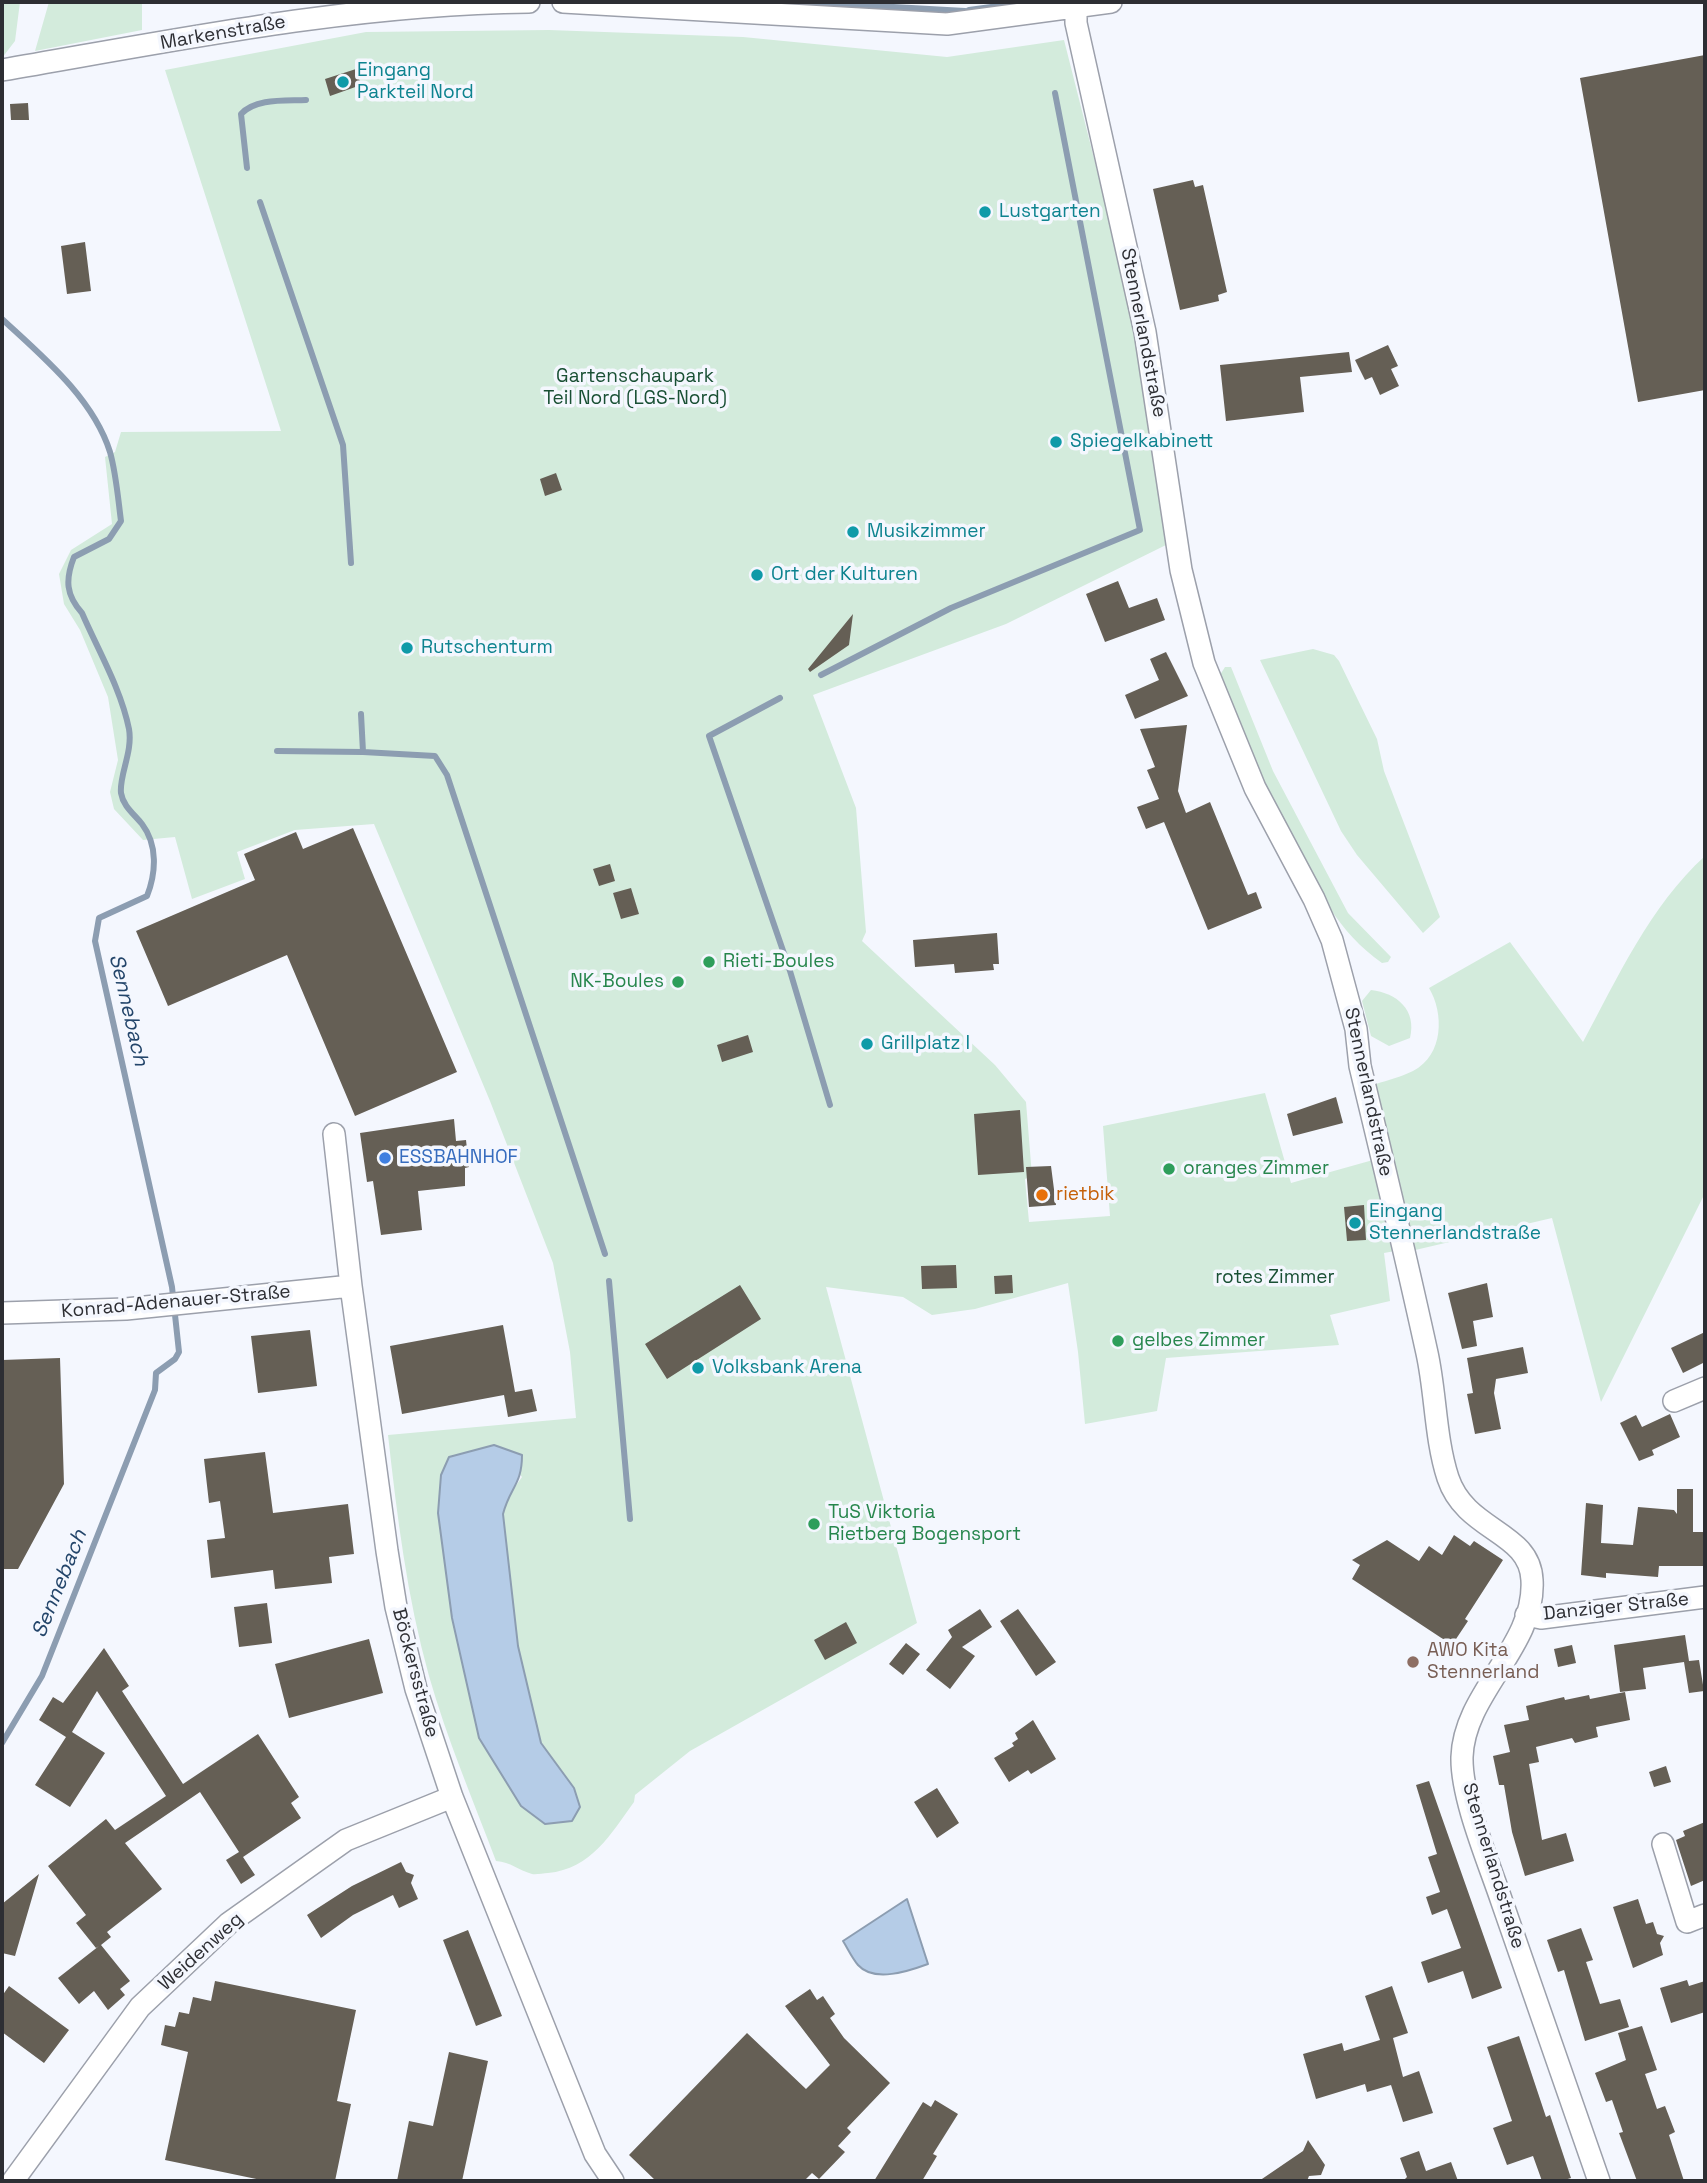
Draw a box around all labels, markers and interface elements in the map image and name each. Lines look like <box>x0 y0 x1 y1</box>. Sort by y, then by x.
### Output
street label: Markenstraße <box>159 11 287 55</box>
place label: Eingang Parkteil Nord <box>357 60 474 104</box>
marker: Eingang Parkteil Nord <box>335 74 351 90</box>
place label: Lustgarten <box>999 201 1101 223</box>
marker: Lustgarten <box>977 204 993 220</box>
street label: Stennerlandstraße <box>1115 246 1171 420</box>
park label: Gartenschaupark Teil Nord (LGS-Nord) <box>543 366 727 410</box>
place label: Spiegelkabinett <box>1070 431 1213 453</box>
marker: Spiegelkabinett <box>1048 434 1064 450</box>
place label: Musikzimmer <box>867 521 986 543</box>
marker: Musikzimmer <box>845 524 861 540</box>
place label: Ort der Kulturen <box>771 564 918 586</box>
marker: Ort der Kulturen <box>749 567 765 583</box>
place label: Rutschenturm <box>421 637 553 659</box>
marker: Rutschenturm <box>399 640 415 656</box>
place label: Rieti-Boules <box>723 951 834 973</box>
water label: Sennebach <box>103 952 153 1068</box>
marker: Rieti-Boules <box>701 954 717 970</box>
place label: NK-Boules <box>570 971 664 993</box>
marker: NK-Boules <box>670 974 686 990</box>
street label: Stennerlandstraße <box>1339 1006 1397 1178</box>
place label: Grillplatz I <box>881 1033 970 1055</box>
marker: Grillplatz I <box>859 1036 875 1052</box>
place label: ESSBAHNHOF <box>399 1147 518 1169</box>
marker: ESSBAHNHOF <box>377 1150 393 1166</box>
place label: oranges Zimmer <box>1183 1158 1329 1180</box>
marker: oranges Zimmer <box>1161 1161 1177 1177</box>
place label: rietbik <box>1056 1184 1115 1206</box>
marker: rietbik <box>1034 1187 1050 1203</box>
place label: Eingang Stennerlandstraße <box>1369 1201 1541 1245</box>
marker: Eingang Stennerlandstraße <box>1347 1215 1363 1231</box>
park label: rotes Zimmer <box>1215 1267 1335 1289</box>
street label: Konrad-Adenauer-Straße <box>60 1281 292 1323</box>
place label: gelbes Zimmer <box>1132 1330 1265 1352</box>
marker: gelbes Zimmer <box>1110 1333 1126 1349</box>
place label: Volksbank Arena <box>712 1357 862 1379</box>
marker: Volksbank Arena <box>690 1360 706 1376</box>
place label: TuS Viktoria Rietberg Bogensport <box>828 1502 1021 1546</box>
marker: TuS Viktoria Rietberg Bogensport <box>806 1516 822 1532</box>
water label: Sennebach <box>27 1526 93 1642</box>
street label: Danziger Straße <box>1542 1588 1690 1626</box>
street label: Böckersstraße <box>387 1606 443 1740</box>
place label: AWO Kita Stennerland <box>1427 1640 1539 1684</box>
marker: AWO Kita Stennerland <box>1405 1654 1421 1670</box>
street label: Stennerlandstraße <box>1457 1780 1529 1952</box>
street label: Weidenweg <box>154 1908 248 1996</box>

